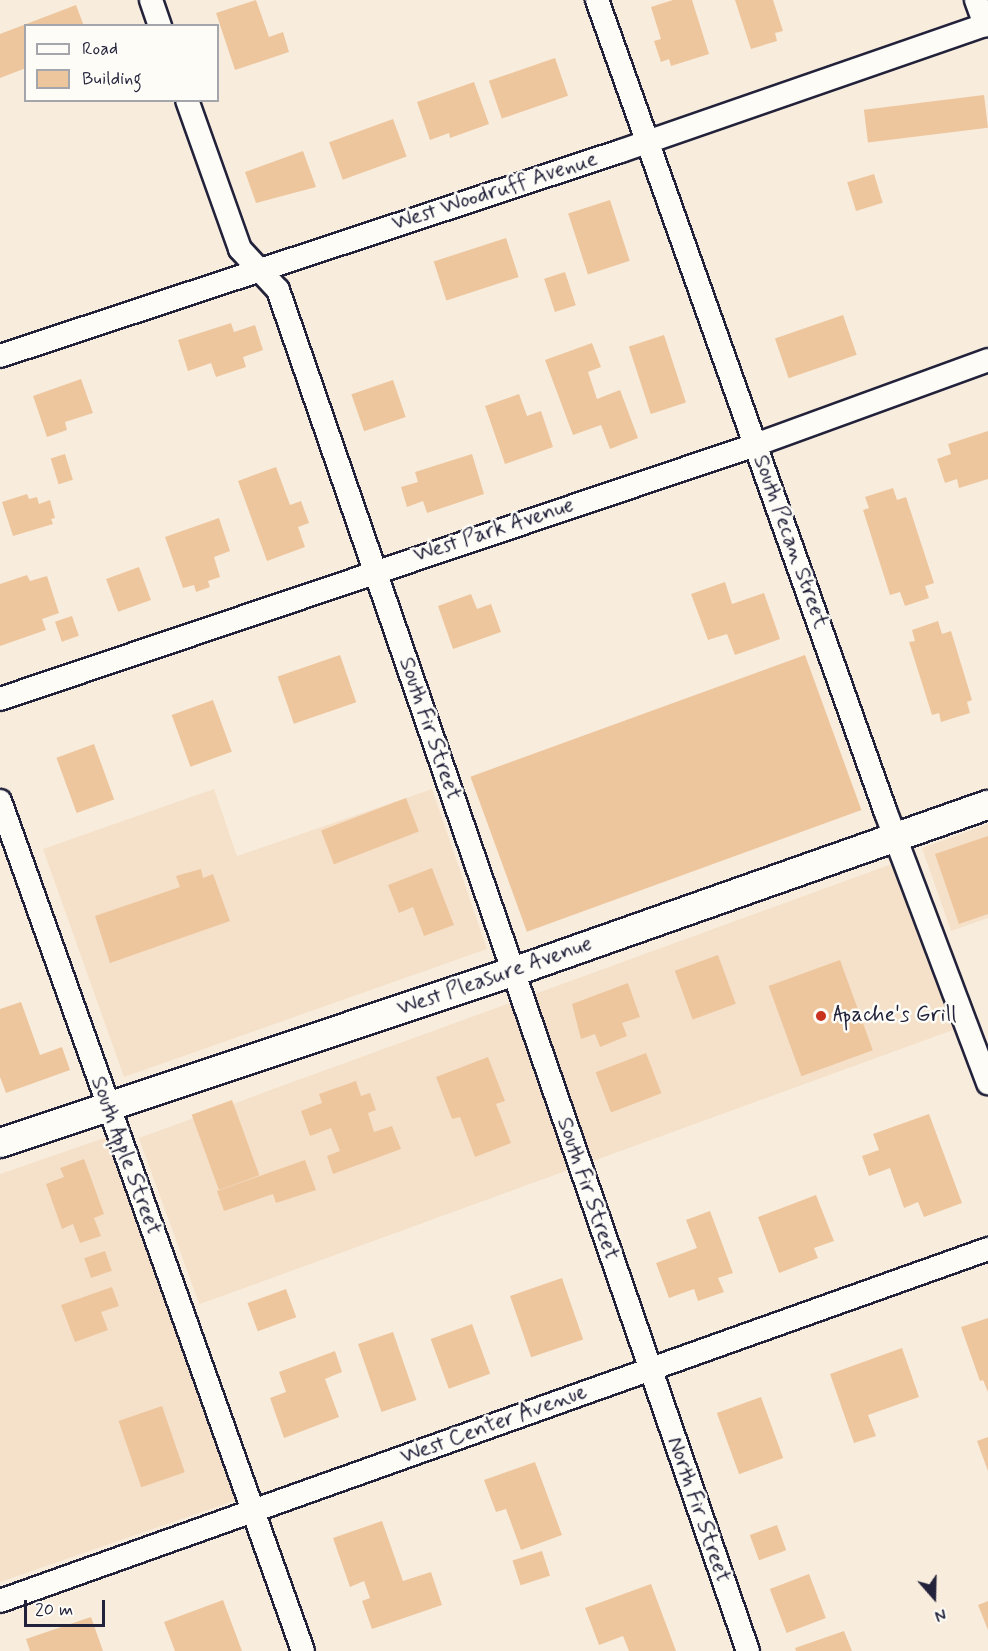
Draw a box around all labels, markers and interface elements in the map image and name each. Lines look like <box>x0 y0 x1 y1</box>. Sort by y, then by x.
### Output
legend <box>24 24 219 102</box>
text: Road <box>82 37 118 61</box>
text: Building <box>82 67 142 91</box>
street label: West Woodruff Avenue <box>388 146 602 238</box>
street label: South Pecan Street <box>746 452 834 632</box>
street label: West Park Avenue <box>409 492 579 570</box>
street label: South Fir Street <box>392 655 466 803</box>
street label: West Pleasure Avenue <box>393 931 597 1023</box>
place label: Apache's Grill <box>833 1003 954 1029</box>
marker: Apache's Grill <box>814 1009 828 1023</box>
street label: South Apple Street <box>84 1074 166 1238</box>
street label: South Fir Street <box>550 1115 624 1263</box>
street label: West Center Avenue <box>398 1379 590 1471</box>
street label: North Fir Street <box>661 1434 735 1586</box>
north arrow <box>904 1567 964 1627</box>
scale bar <box>27 1588 108 1626</box>
text: 20 m <box>35 1598 73 1622</box>
text: N <box>932 1603 949 1626</box>

